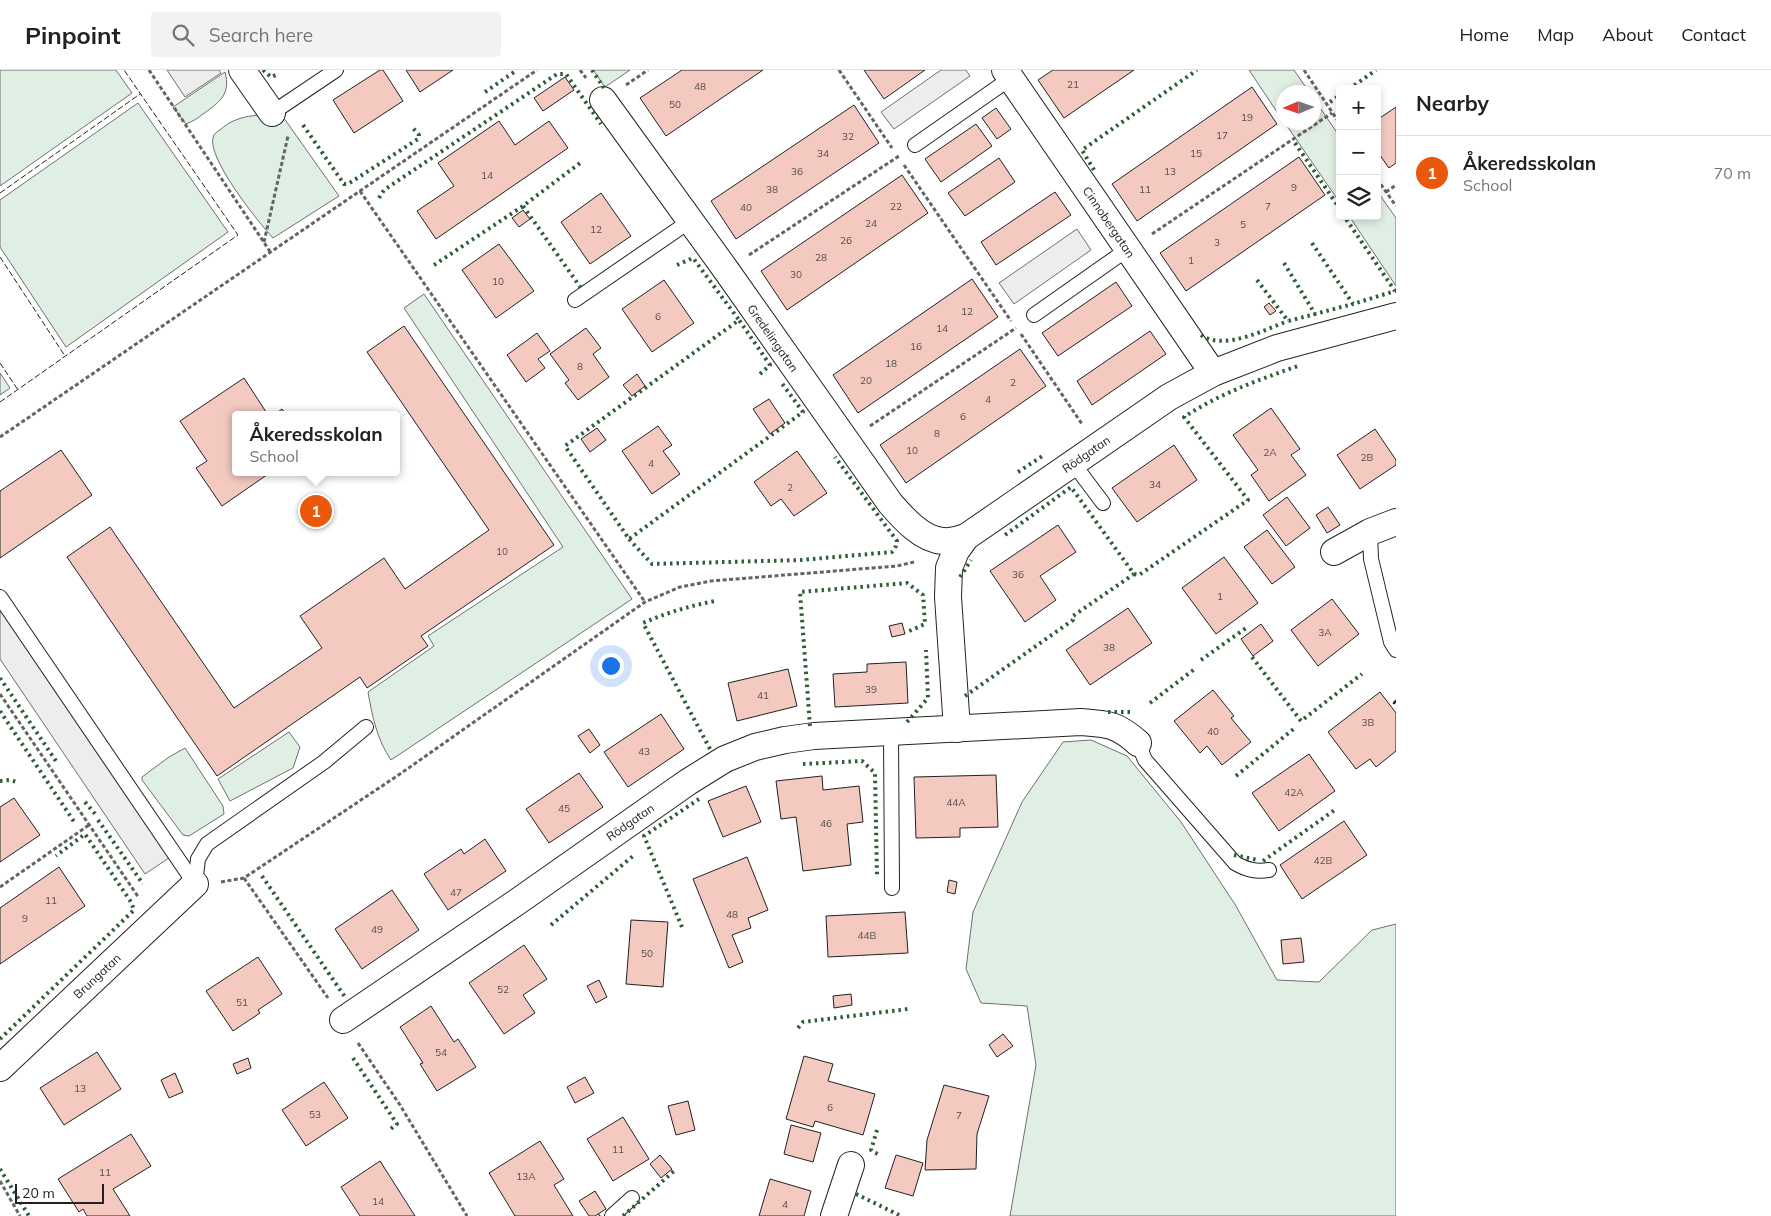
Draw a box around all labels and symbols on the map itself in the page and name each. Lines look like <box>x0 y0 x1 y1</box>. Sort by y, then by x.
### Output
house number: 21 <box>1067 78 1079 91</box>
house number: 48 <box>694 80 706 93</box>
north arrow <box>1276 85 1321 130</box>
house number: 50 <box>669 98 681 111</box>
house number: 19 <box>1241 111 1253 124</box>
house number: 17 <box>1216 129 1228 142</box>
house number: 32 <box>842 130 854 143</box>
house number: 34 <box>817 147 829 160</box>
house number: 15 <box>1190 147 1202 160</box>
house number: 36 <box>791 165 803 178</box>
house number: 13 <box>1164 165 1176 178</box>
house number: 14 <box>481 169 493 182</box>
house number: 9 <box>1291 181 1297 194</box>
house number: 38 <box>766 183 778 196</box>
street label: Cinnobergatan <box>1080 183 1138 261</box>
house number: 11 <box>1139 183 1151 196</box>
house number: 22 <box>890 200 902 213</box>
house number: 7 <box>1265 200 1271 213</box>
house number: 40 <box>740 201 752 214</box>
house number: 24 <box>865 217 877 230</box>
house number: 5 <box>1240 218 1246 231</box>
house number: 12 <box>590 223 602 236</box>
house number: 26 <box>840 234 852 247</box>
house number: 3 <box>1214 236 1220 249</box>
house number: 28 <box>815 251 827 264</box>
house number: 1 <box>1188 254 1194 267</box>
house number: 30 <box>790 268 802 281</box>
house number: 10 <box>492 275 504 288</box>
street label: Gredelingatan <box>744 301 802 375</box>
house number: 12 <box>961 305 973 318</box>
house number: 6 <box>655 310 661 323</box>
house number: 14 <box>936 322 948 335</box>
house number: 16 <box>910 340 922 353</box>
house number: 18 <box>885 357 897 370</box>
house number: 8 <box>577 360 583 373</box>
house number: 20 <box>860 374 872 387</box>
house number: 2 <box>1010 376 1016 389</box>
house number: 4 <box>985 393 991 406</box>
house number: 6 <box>960 410 966 423</box>
house number: 8 <box>934 427 940 440</box>
street label: Rödgatan <box>1059 432 1113 476</box>
house number: 10 <box>906 444 918 457</box>
house number: 2A <box>1263 446 1277 459</box>
house number: 2B <box>1361 451 1374 464</box>
house number: 4 <box>648 457 654 470</box>
house number: 34 <box>1149 478 1161 491</box>
house number: 2 <box>787 481 793 494</box>
pin: 1 <box>300 492 332 530</box>
house number: 10 <box>496 545 508 558</box>
house number: 36 <box>1012 568 1024 581</box>
house number: 1 <box>1217 590 1223 603</box>
house number: 3A <box>1318 626 1332 639</box>
house number: 38 <box>1103 641 1115 654</box>
your location <box>598 653 624 679</box>
house number: 39 <box>865 683 877 696</box>
house number: 41 <box>757 689 769 702</box>
house number: 3B <box>1362 716 1375 729</box>
house number: 40 <box>1207 725 1219 738</box>
house number: 43 <box>638 745 650 758</box>
house number: 42A <box>1284 786 1304 799</box>
house number: 44A <box>946 796 966 809</box>
street label: Rödgatan <box>603 800 657 844</box>
house number: 45 <box>558 802 570 815</box>
house number: 46 <box>820 817 832 830</box>
house number: 42B <box>1314 854 1333 867</box>
house number: 47 <box>450 886 462 899</box>
house number: 11 <box>45 894 57 907</box>
house number: 48 <box>726 908 738 921</box>
house number: 9 <box>22 912 28 925</box>
house number: 49 <box>371 923 383 936</box>
house number: 44B <box>858 929 877 942</box>
house number: 50 <box>641 947 653 960</box>
street label: Brungatan <box>70 950 124 1002</box>
house number: 52 <box>497 983 509 996</box>
house number: 51 <box>236 996 248 1009</box>
house number: 54 <box>435 1046 447 1059</box>
house number: 13 <box>74 1082 86 1095</box>
house number: 6 <box>827 1101 833 1114</box>
house number: 53 <box>309 1108 321 1121</box>
house number: 7 <box>956 1109 962 1122</box>
house number: 11 <box>612 1143 624 1156</box>
house number: 11 <box>99 1166 111 1179</box>
house number: 13A <box>516 1170 536 1183</box>
scale bar <box>15 1181 104 1204</box>
house number: 14 <box>372 1195 384 1208</box>
house number: 4 <box>782 1198 788 1211</box>

